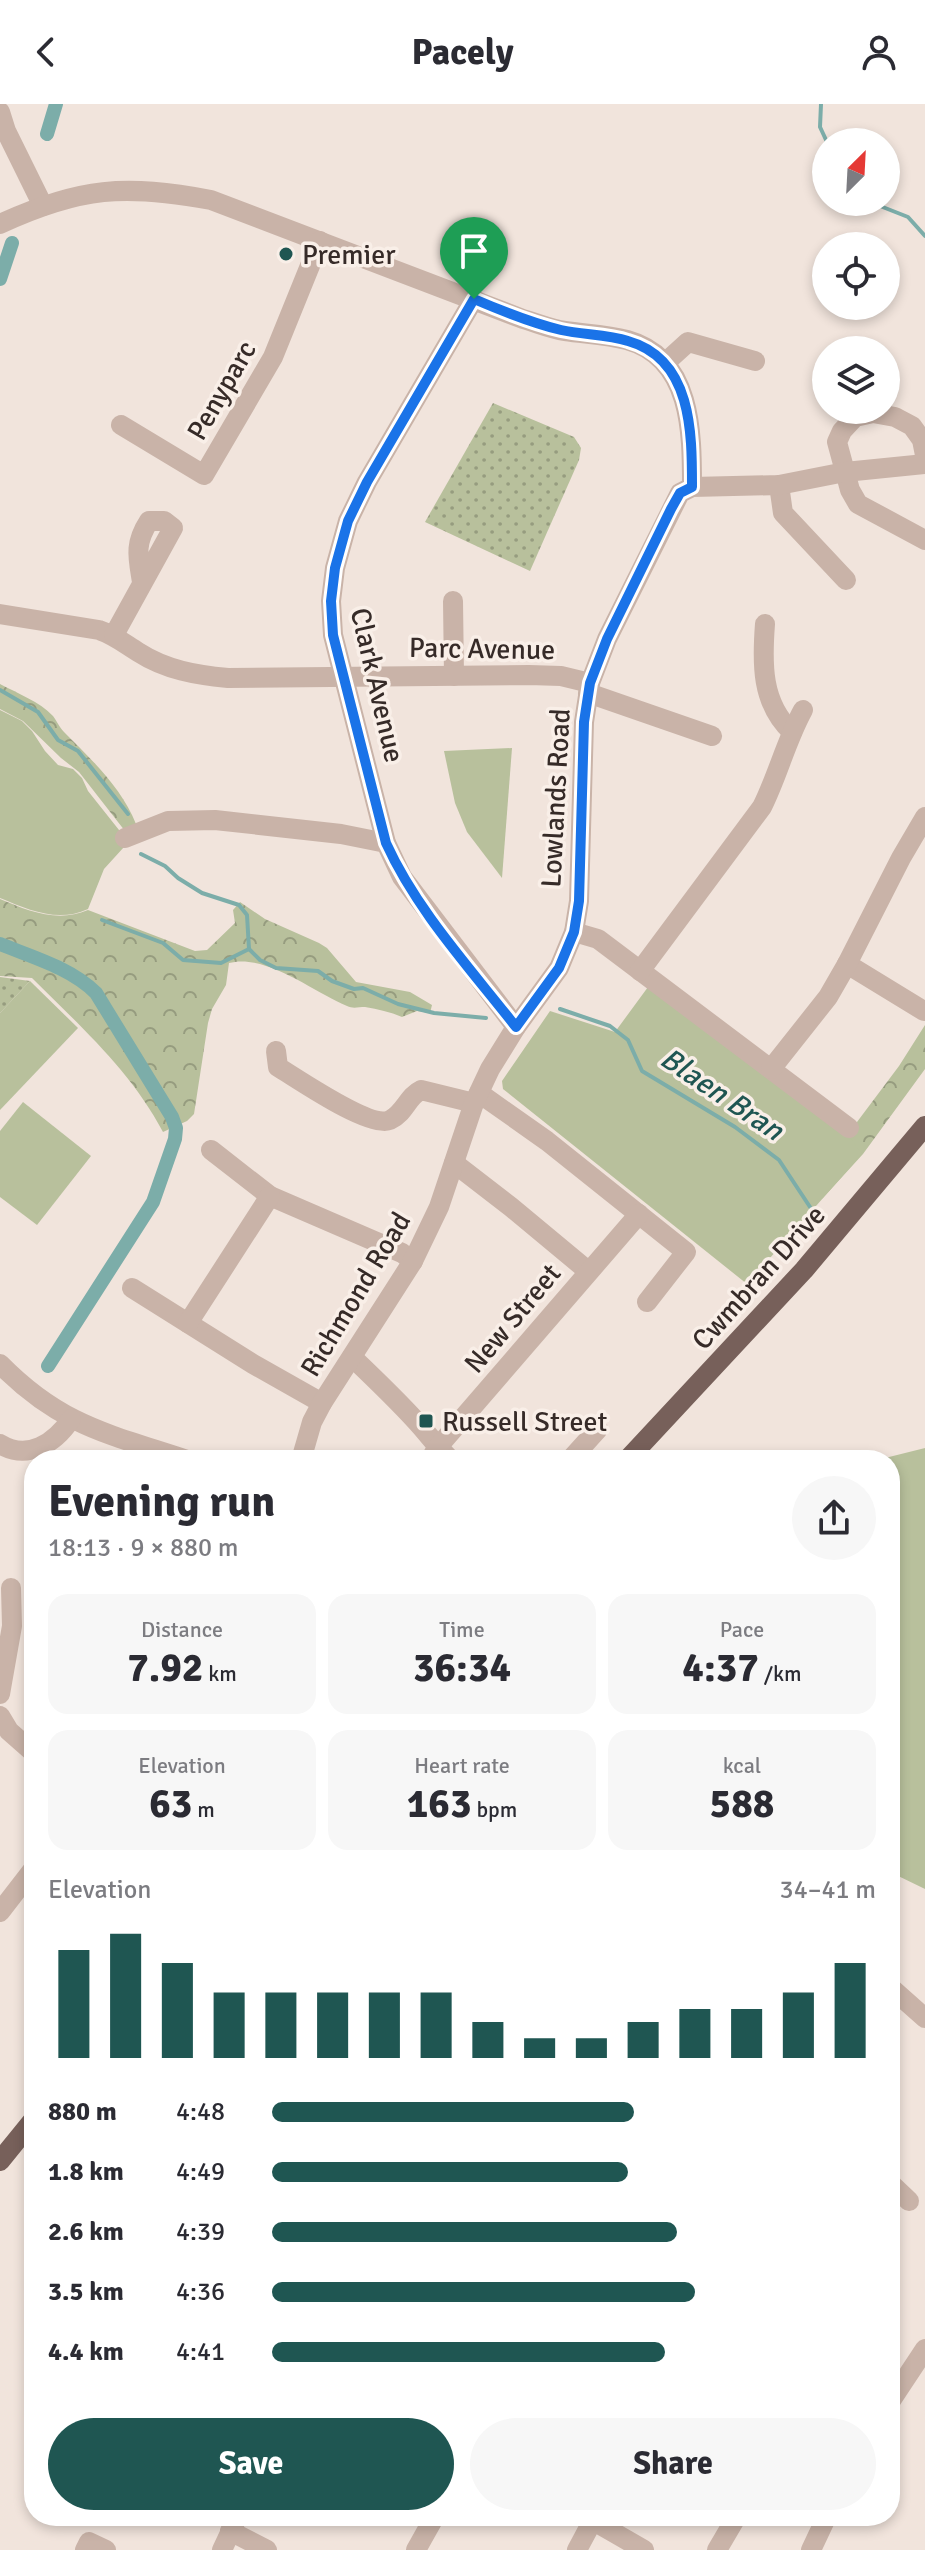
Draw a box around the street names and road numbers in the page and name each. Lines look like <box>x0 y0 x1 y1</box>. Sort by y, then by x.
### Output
street label: Penyparc <box>180 335 264 446</box>
street label: Clark Avenue <box>343 605 411 766</box>
street label: Parc Avenue <box>409 631 555 667</box>
street label: Lowlands Road <box>534 708 578 888</box>
street label: Cwmbran Drive <box>685 1198 832 1357</box>
street label: Richmond Road <box>293 1206 418 1383</box>
street label: New Street <box>457 1257 568 1380</box>

